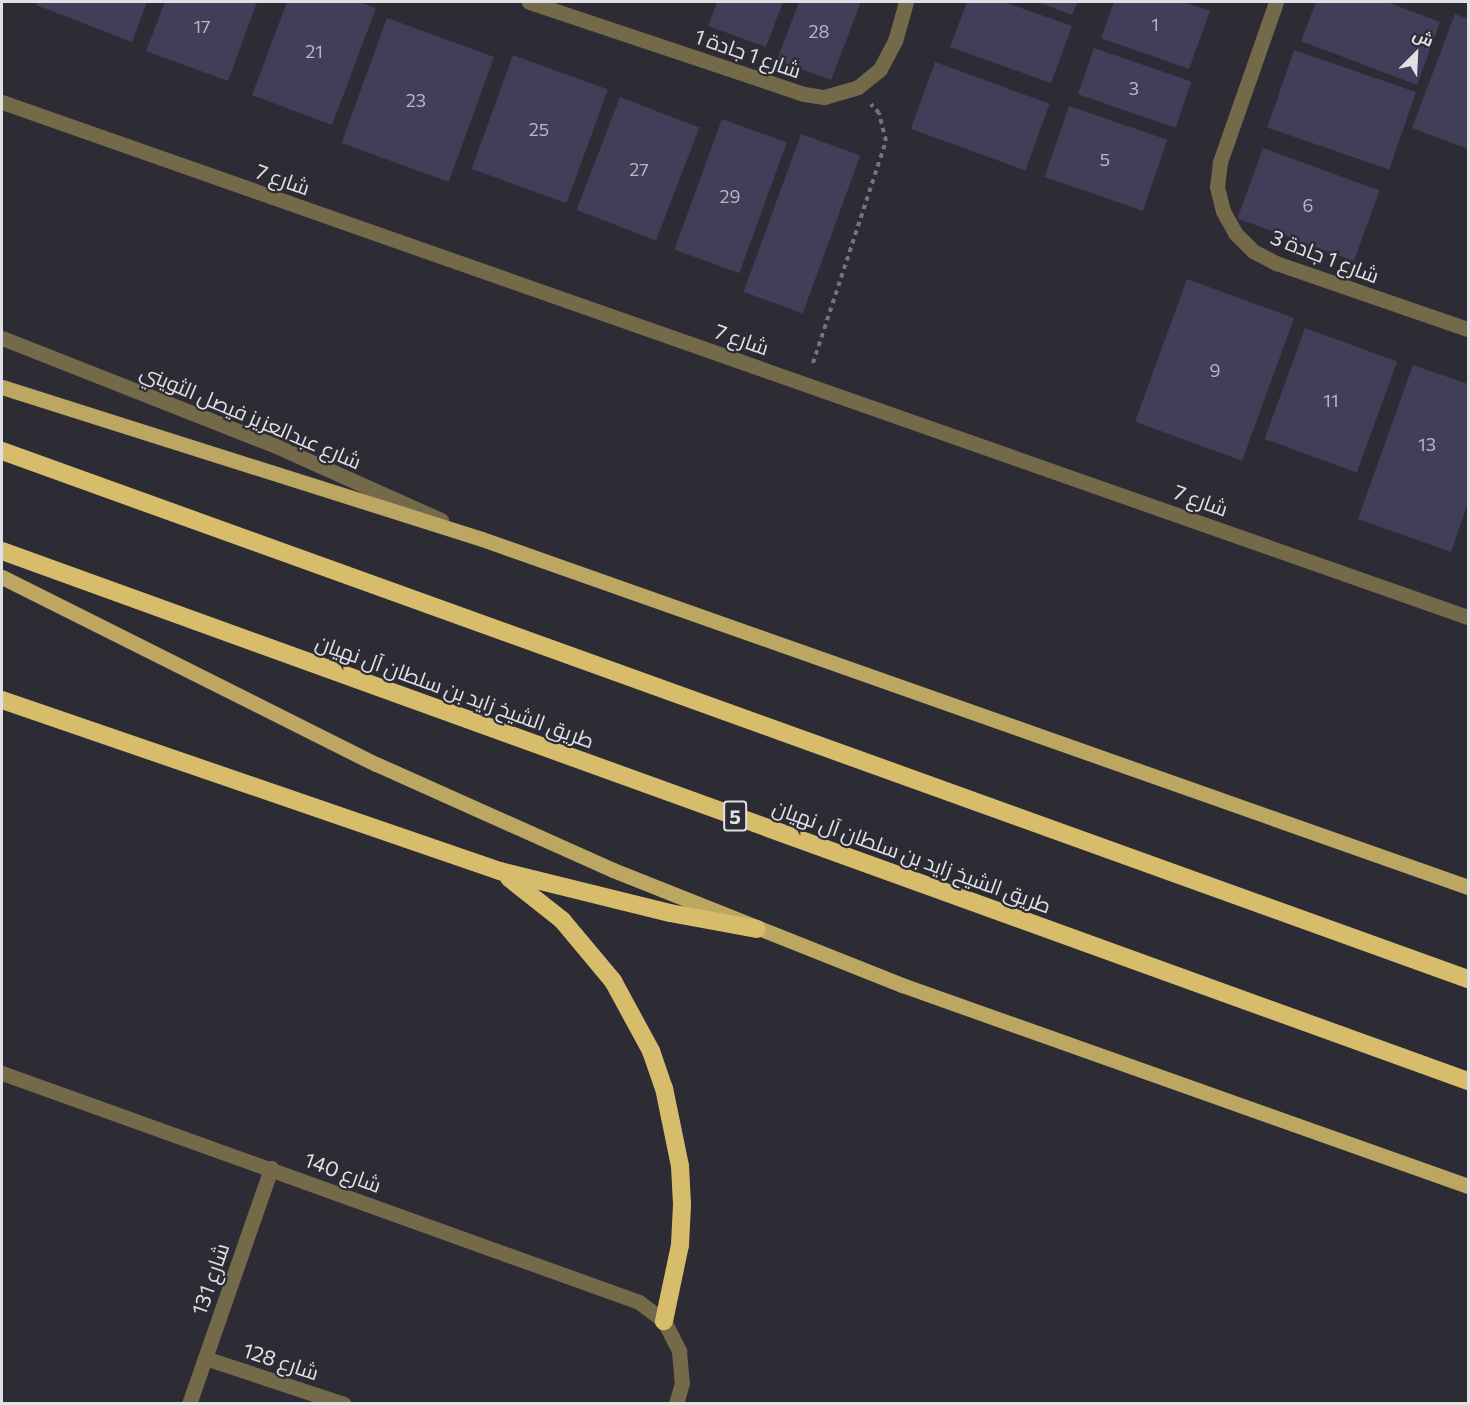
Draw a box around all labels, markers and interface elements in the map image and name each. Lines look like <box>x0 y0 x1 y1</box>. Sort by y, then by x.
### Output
house number: 1 <box>1151 13 1159 35</box>
house number: 17 <box>193 15 211 37</box>
house number: 28 <box>809 20 829 42</box>
street label: شارع 1 جادة 1 <box>691 23 805 83</box>
north arrow <box>1386 24 1446 84</box>
text: ش <box>1410 24 1437 50</box>
house number: 21 <box>305 40 323 62</box>
house number: 3 <box>1129 77 1139 99</box>
house number: 23 <box>406 89 426 111</box>
house number: 25 <box>529 118 549 140</box>
house number: 5 <box>1100 148 1110 170</box>
street label: شارع 7 <box>253 158 313 200</box>
house number: 27 <box>629 158 649 180</box>
house number: 29 <box>720 185 740 207</box>
house number: 6 <box>1303 194 1313 216</box>
street label: شارع 1 جادة 3 <box>1267 224 1383 288</box>
street label: شارع 7 <box>712 318 772 360</box>
street label: شارع عبدالعزيز فيصل الثويني <box>137 358 365 474</box>
house number: 9 <box>1210 359 1220 381</box>
house number: 11 <box>1323 389 1339 411</box>
house number: 13 <box>1418 433 1436 455</box>
street label: شارع 7 <box>1170 479 1232 521</box>
street label: طريق الشيخ زايد بن سلطان آل نهيان <box>312 629 598 753</box>
street label: طريق الشيخ زايد بن سلطان آل نهيان <box>769 794 1055 918</box>
road number: 5 <box>723 799 747 833</box>
street label: شارع 140 <box>301 1146 385 1198</box>
street label: شارع 131 <box>186 1240 234 1318</box>
street label: شارع 128 <box>240 1337 322 1385</box>

